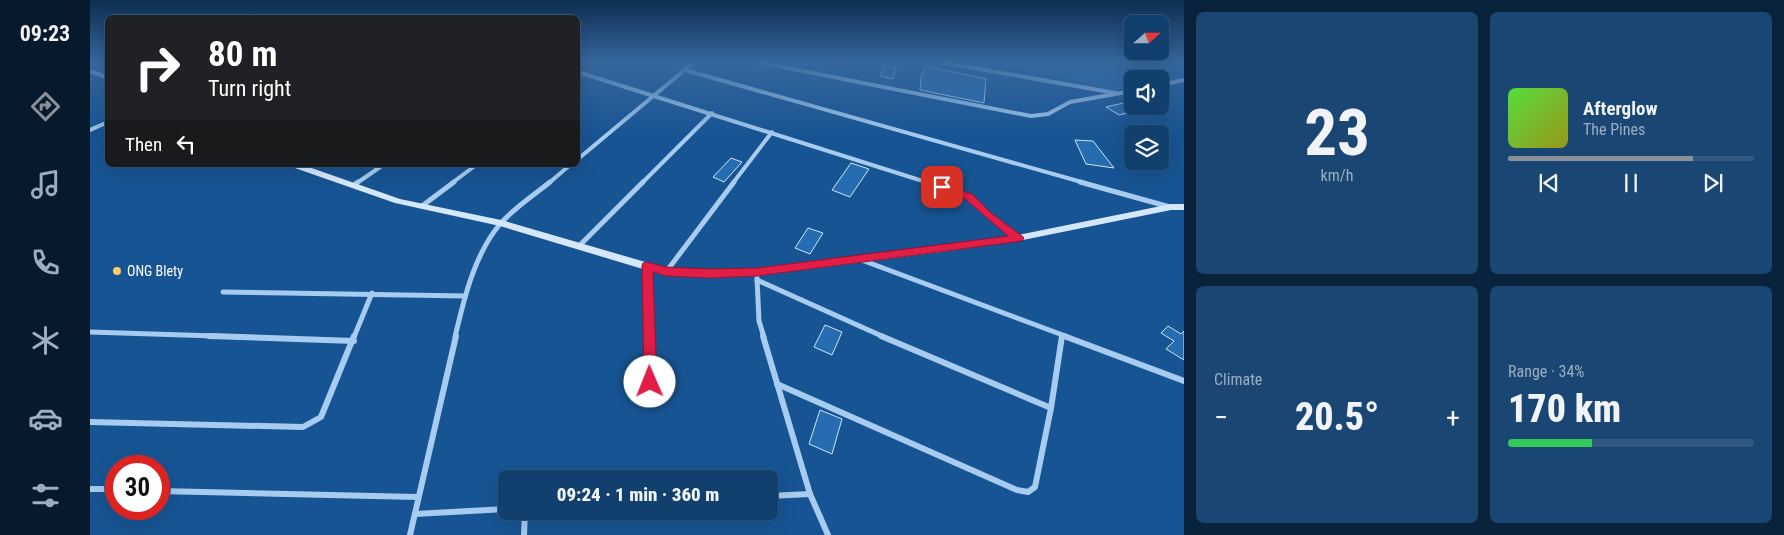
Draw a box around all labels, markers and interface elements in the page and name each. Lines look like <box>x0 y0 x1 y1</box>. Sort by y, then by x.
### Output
north arrow <box>1124 15 1169 60</box>
map controls <box>1124 15 1169 170</box>
text: 09:23 <box>20 21 70 46</box>
text: 80 m <box>208 34 277 75</box>
icon: right <box>125 35 190 100</box>
button: sound <box>1124 70 1169 115</box>
text: Turn right <box>208 76 291 101</box>
icon: directions <box>28 89 63 124</box>
text: 23 <box>1304 95 1370 171</box>
text: Afterglow <box>1583 97 1657 120</box>
text: The Pines <box>1583 120 1645 139</box>
button: layers <box>1124 125 1169 170</box>
icon: left <box>172 130 200 158</box>
text: Then <box>125 133 162 156</box>
pin <box>921 166 963 208</box>
text: km/h <box>1321 166 1353 185</box>
icon: music <box>28 167 63 202</box>
icon: previous <box>1535 169 1563 197</box>
icon: pause <box>1617 169 1645 197</box>
icon: next <box>1699 169 1727 197</box>
icon: arrive <box>928 173 956 201</box>
icon: phone <box>28 245 63 280</box>
place label: ONG Blety <box>127 263 183 279</box>
marker: ONG Blety <box>111 265 123 277</box>
icon: climate <box>28 323 63 358</box>
position arrow <box>623 355 675 407</box>
text: Range · 34% <box>1508 362 1584 381</box>
text: Climate <box>1214 370 1262 389</box>
text: 170 km <box>1508 387 1621 431</box>
text: 20.5° <box>1295 395 1379 439</box>
icon: car <box>28 401 63 436</box>
text: − <box>1214 401 1228 434</box>
text: + <box>1446 401 1460 434</box>
speed limit sign: 30 <box>105 455 170 520</box>
icon: filters <box>28 478 63 513</box>
text: 09:24 · 1 min · 360 m <box>557 483 719 506</box>

